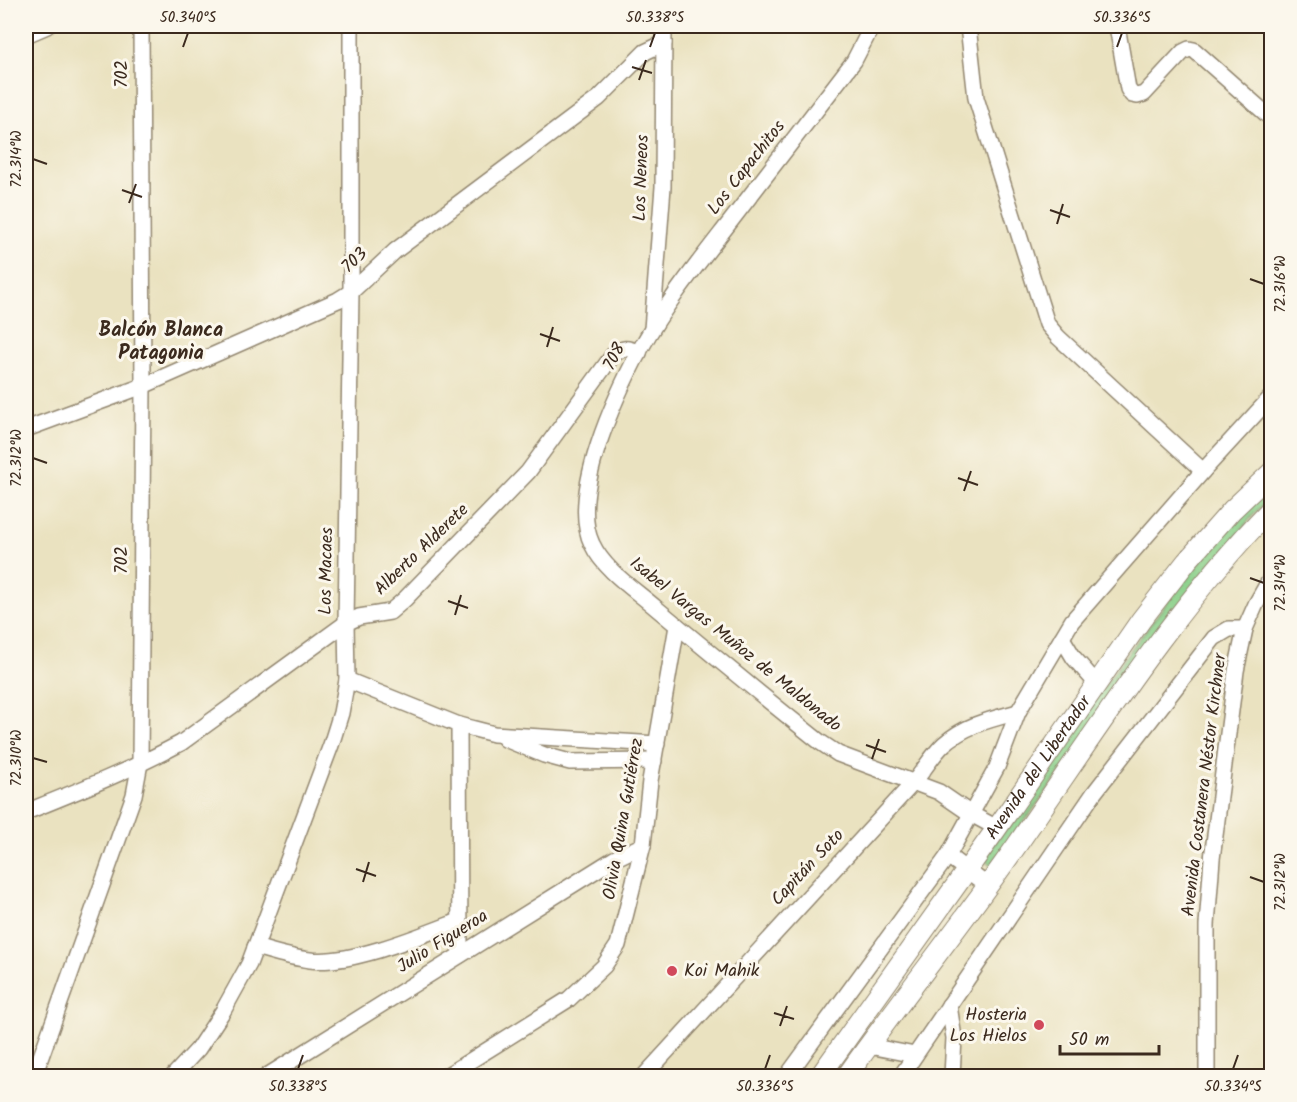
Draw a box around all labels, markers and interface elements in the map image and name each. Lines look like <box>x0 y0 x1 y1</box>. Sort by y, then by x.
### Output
text: 50.340°S <box>160 6 216 30</box>
text: 50.338°S <box>626 6 684 30</box>
text: 50.336°S <box>1093 6 1151 30</box>
street label: 702 <box>108 60 137 88</box>
street label: Los Capachitos <box>701 114 794 222</box>
text: 72.314°W <box>5 130 29 188</box>
street label: Los Neneos <box>626 134 658 222</box>
street label: 703 <box>335 241 375 281</box>
text: 72.316°W <box>1269 255 1293 313</box>
district label: Balcón Blanca Patagonia <box>99 315 223 370</box>
street label: 708 <box>596 338 634 376</box>
text: 72.312°W <box>5 429 29 487</box>
street label: Alberto Alderete <box>368 497 476 603</box>
street label: Los Macaes <box>312 527 342 615</box>
street label: 702 <box>108 546 137 574</box>
street label: Isabel Vargas Muñoz de Maldonado <box>622 550 848 740</box>
text: 72.314°W <box>1269 554 1293 612</box>
street label: Avenida Costanera Néstor Kirchner <box>1174 651 1236 918</box>
street label: Avenida del Libertador <box>978 689 1100 846</box>
text: 72.310°W <box>5 729 29 786</box>
street label: Olivia Quina Gutiérrez <box>596 736 653 902</box>
street label: Capitán Soto <box>764 823 852 913</box>
text: 72.312°W <box>1269 853 1293 911</box>
street label: Julio Figueroa <box>392 902 494 982</box>
place label: Koi Mahik <box>684 957 760 986</box>
marker: Koi Mahik <box>665 964 679 978</box>
place label: Hosteria Los Hielos <box>949 1001 1027 1051</box>
marker: Hosteria Los Hielos <box>1032 1018 1046 1032</box>
scale bar <box>1060 1018 1159 1056</box>
text: 50 m <box>1069 1026 1109 1055</box>
text: 50.338°S <box>269 1075 327 1099</box>
text: 50.336°S <box>736 1075 794 1099</box>
text: 50.334°S <box>1204 1075 1262 1099</box>

